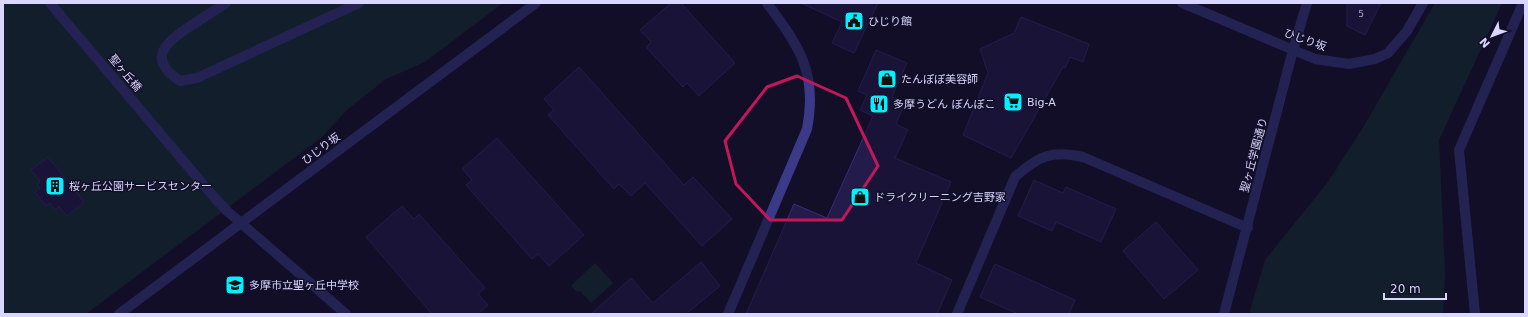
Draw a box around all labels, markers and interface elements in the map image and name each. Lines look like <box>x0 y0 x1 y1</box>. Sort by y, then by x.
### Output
house number: 5 <box>1358 9 1364 19</box>
public building icon: ひじり館 <box>843 10 865 32</box>
place label: ひじり館 <box>868 15 912 28</box>
north arrow <box>1472 16 1512 56</box>
street label: ひじり坂 <box>1282 26 1328 54</box>
text: N <box>1477 35 1493 50</box>
street label: 聖ヶ丘橋 <box>106 52 144 94</box>
shop icon: たんぽぽ美容師 <box>876 68 898 90</box>
place label: たんぽぽ美容師 <box>901 73 978 86</box>
supermarket icon: Big-A <box>1002 91 1024 113</box>
restaurant icon: 多摩うどん ぽんぽこ <box>868 93 890 115</box>
place label: Big-A <box>1027 96 1056 109</box>
place label: 多摩うどん ぽんぽこ <box>893 98 996 111</box>
street label: 聖ヶ丘学園通り <box>1238 116 1270 194</box>
street label: ひじり坂 <box>300 131 342 167</box>
building icon: 桜ヶ丘公園サービスセンター <box>44 175 66 197</box>
place label: 桜ヶ丘公園サービスセンター <box>69 180 212 193</box>
shop icon: ドライクリーニング吉野家 <box>849 186 871 208</box>
place label: ドライクリーニング吉野家 <box>874 191 1006 204</box>
school or university icon: 多摩市立聖ヶ丘中学校 <box>224 274 246 296</box>
scale bar <box>1384 275 1446 301</box>
place label: 多摩市立聖ヶ丘中学校 <box>249 279 359 292</box>
text: 20 m <box>1390 282 1421 296</box>

